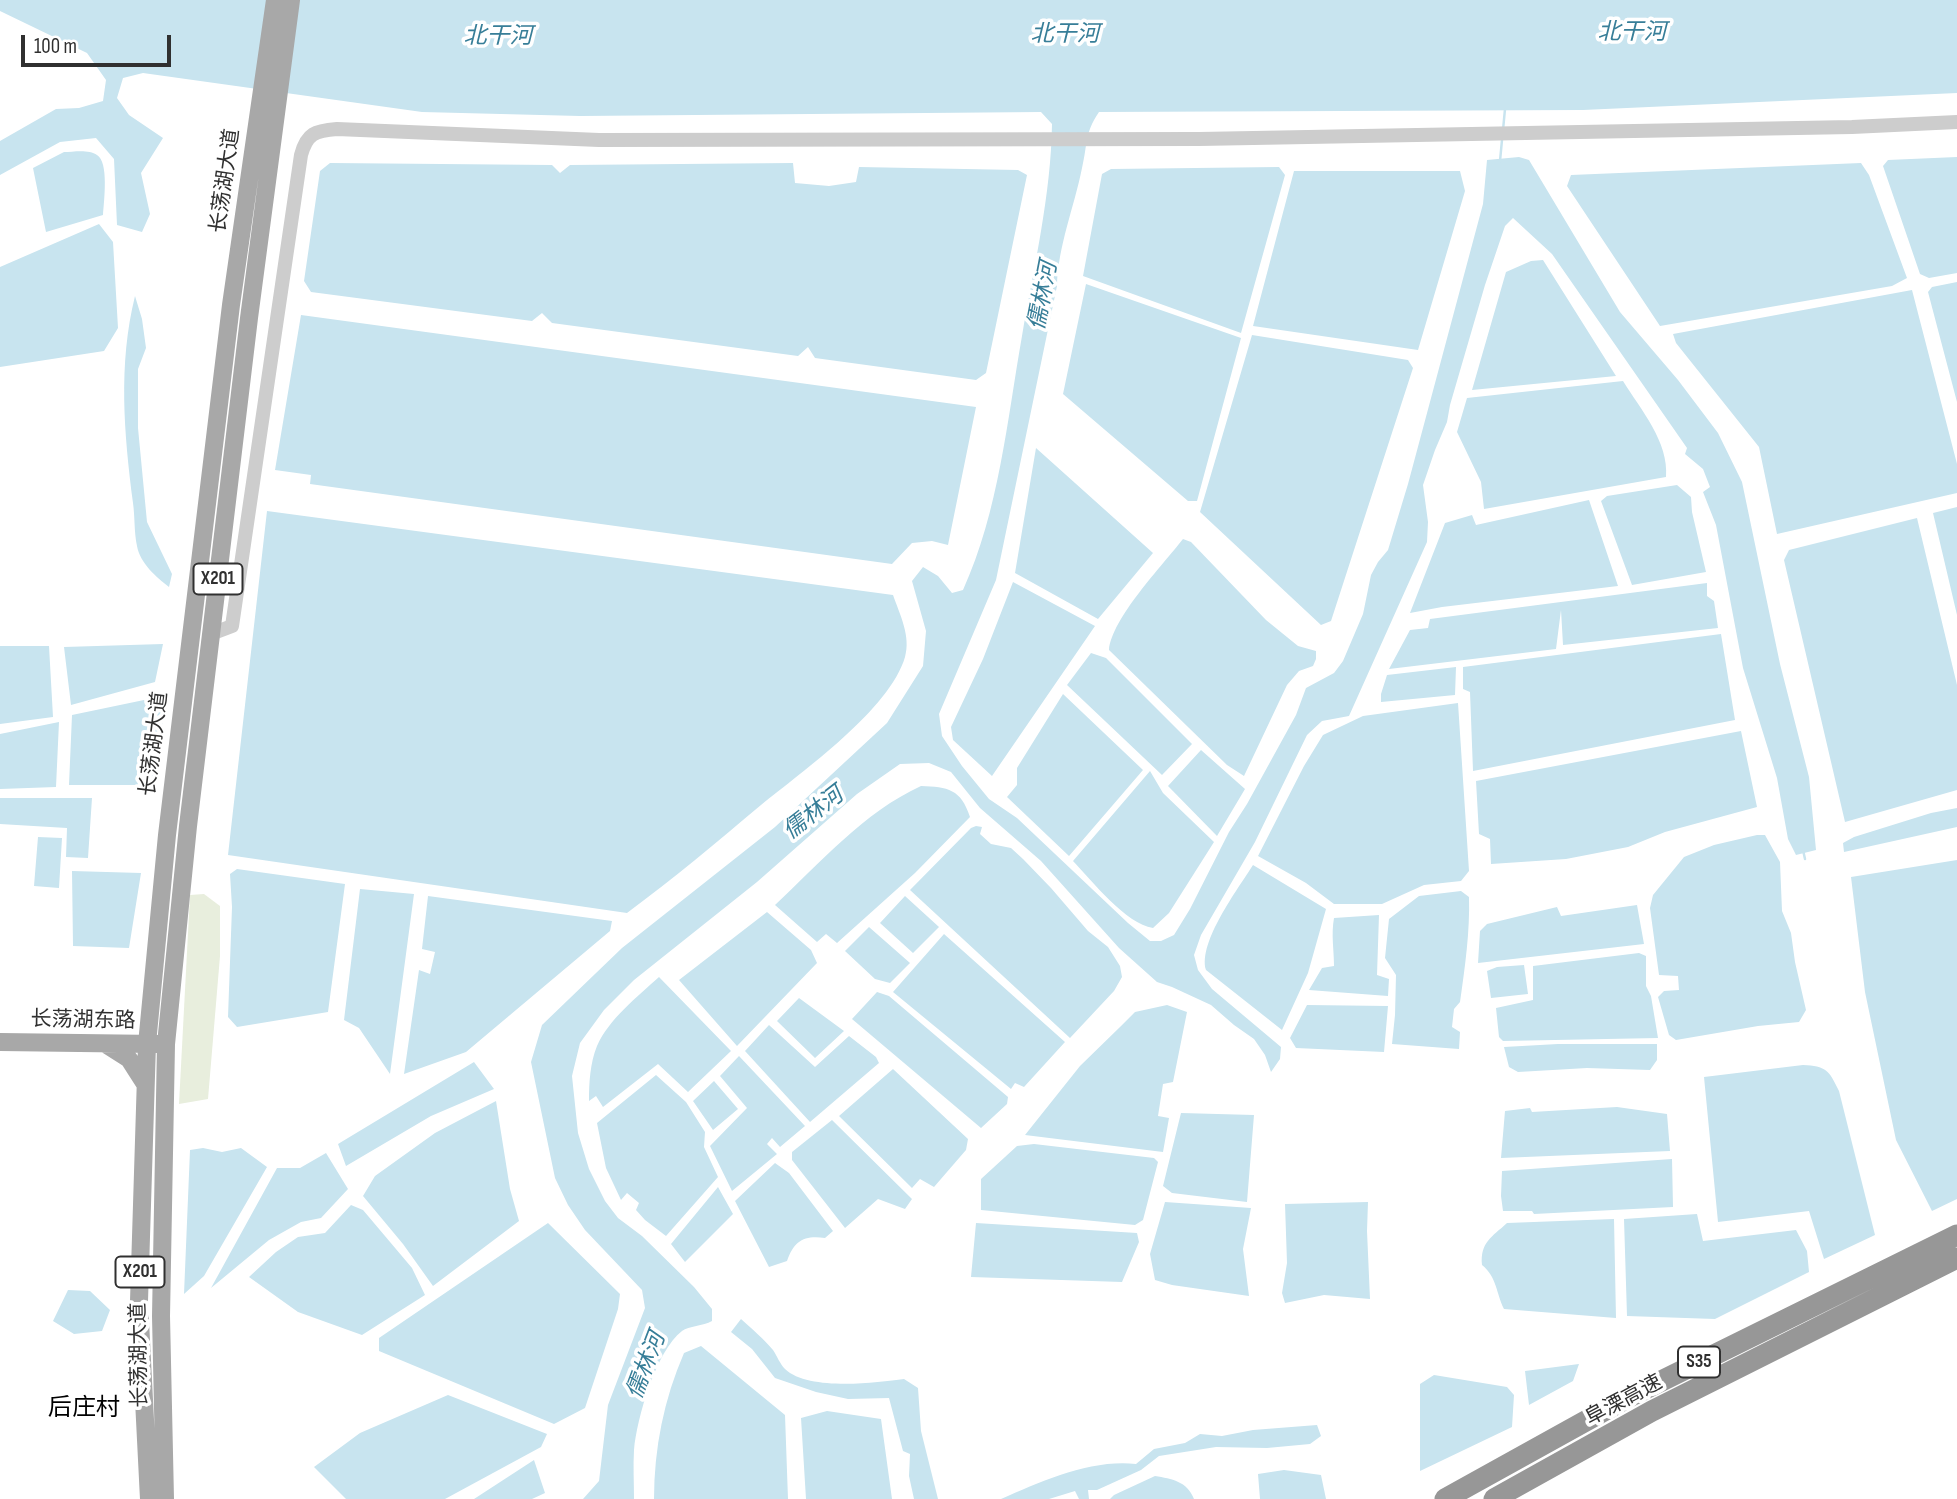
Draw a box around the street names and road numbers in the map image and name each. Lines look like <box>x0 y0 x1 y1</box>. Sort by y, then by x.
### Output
street label: 长荡湖大道 <box>206 127 246 235</box>
road number: X201 <box>194 564 242 594</box>
street label: 长荡湖大道 <box>136 690 174 798</box>
street label: 长荡湖东路 <box>30 1007 136 1035</box>
road number: X201 <box>116 1256 164 1288</box>
street label: 长荡湖大道 <box>126 1302 154 1408</box>
road number: S35 <box>1678 1346 1720 1378</box>
street label: 阜溧高速 <box>1581 1370 1667 1432</box>

